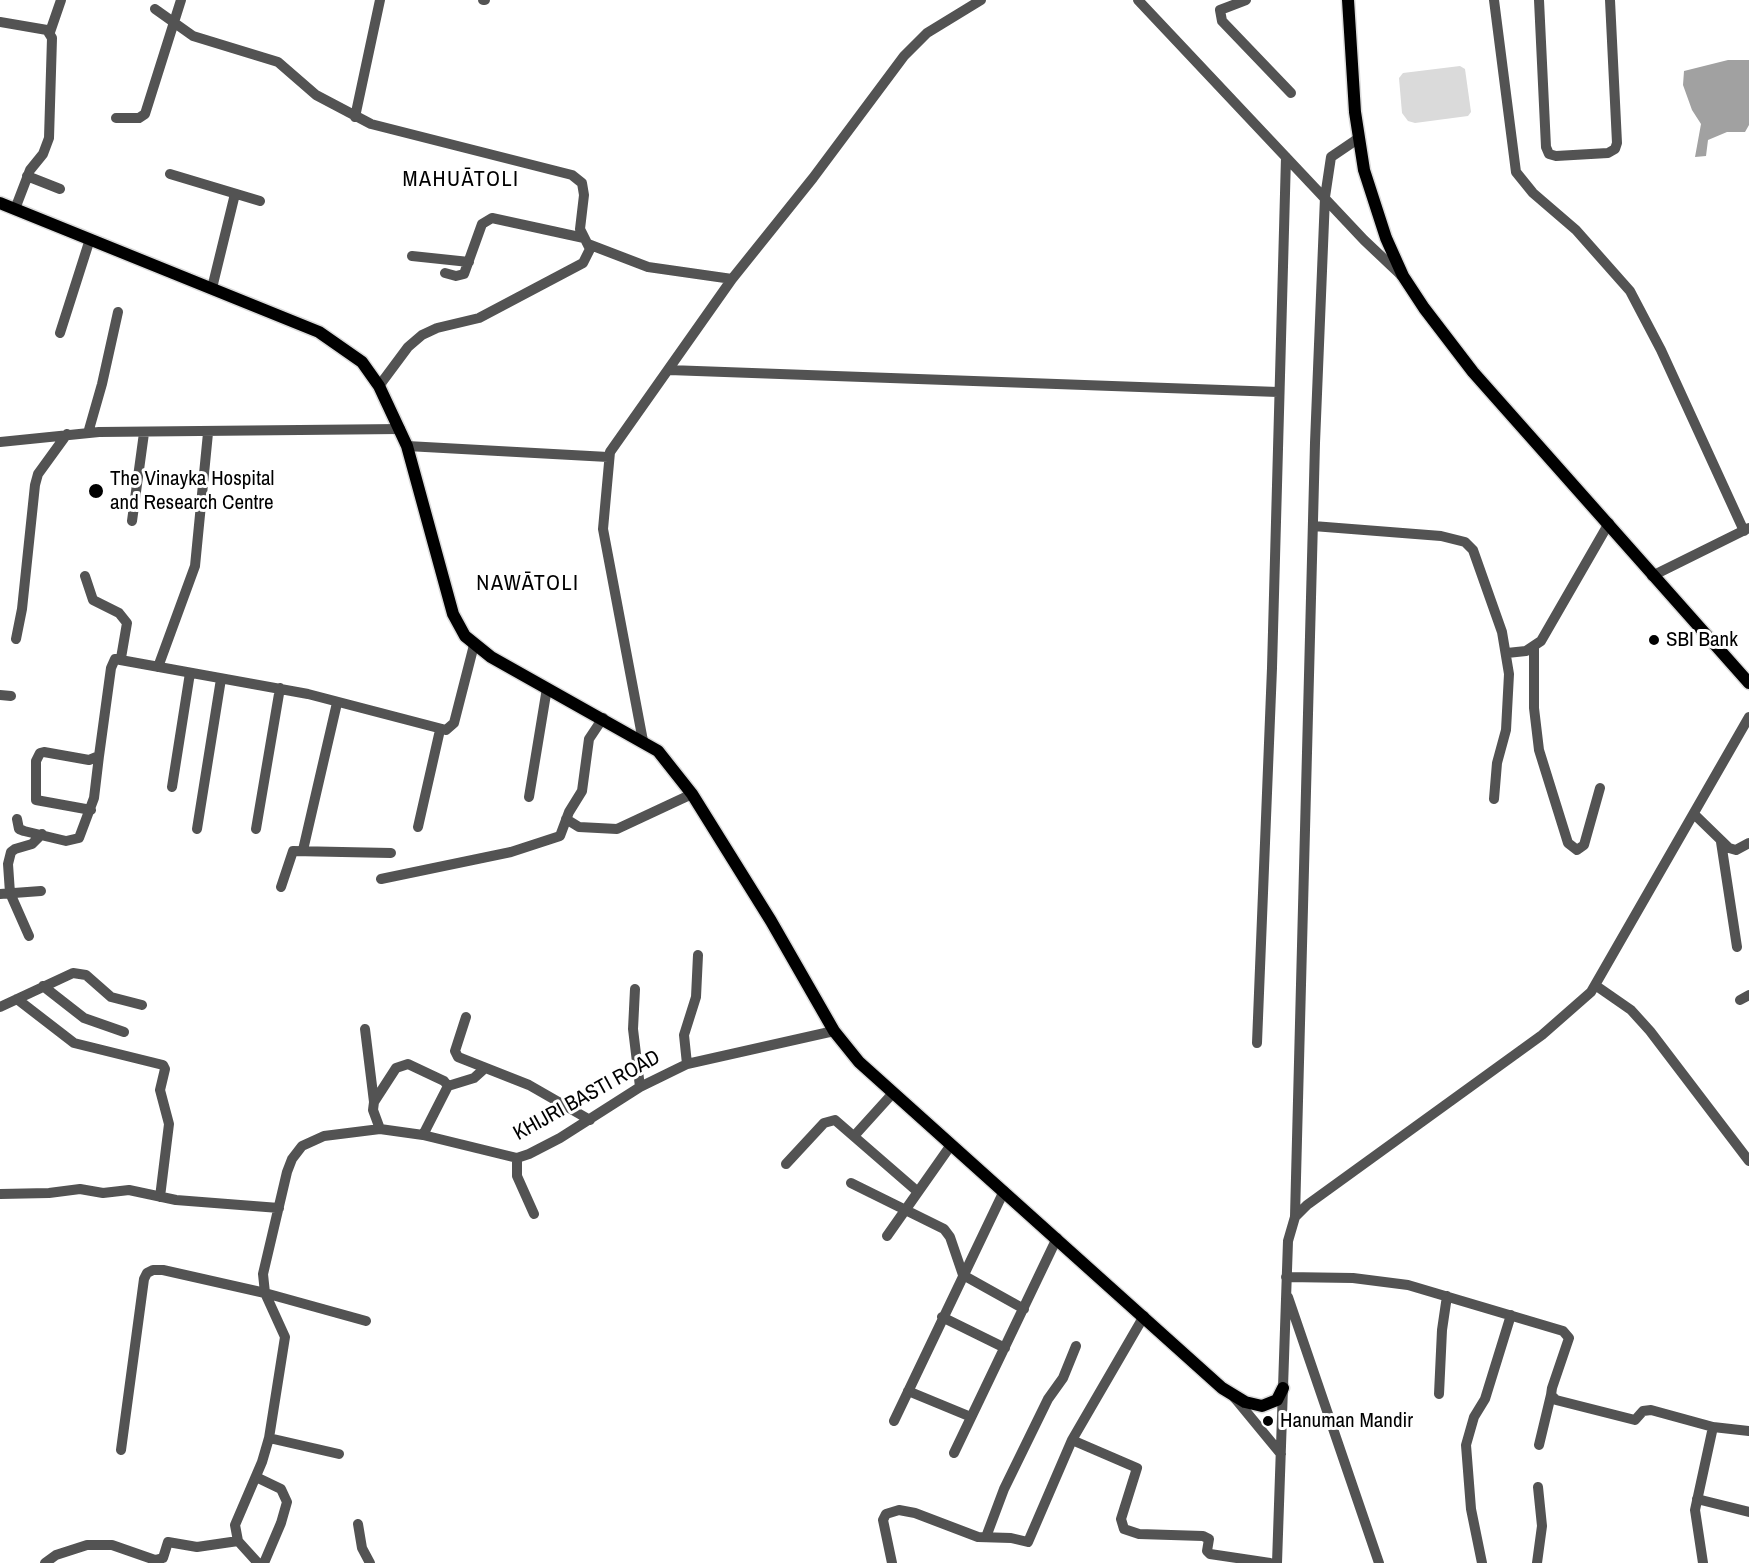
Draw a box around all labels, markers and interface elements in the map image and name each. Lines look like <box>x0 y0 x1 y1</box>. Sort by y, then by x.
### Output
district label: MAHUĀTOLI <box>402 167 520 193</box>
place label: The Vinayka Hospital and Research Centre <box>110 466 274 516</box>
marker: The Vinayka Hospital and Research Centre <box>87 482 105 500</box>
district label: NAWĀTOLI <box>476 571 580 597</box>
place label: SBI Bank <box>1666 627 1738 653</box>
marker: SBI Bank <box>1647 633 1661 647</box>
street label: KHIJRI BASTI ROAD <box>509 1045 665 1147</box>
place label: Hanuman Mandir <box>1280 1408 1413 1434</box>
marker: Hanuman Mandir <box>1261 1414 1275 1428</box>

